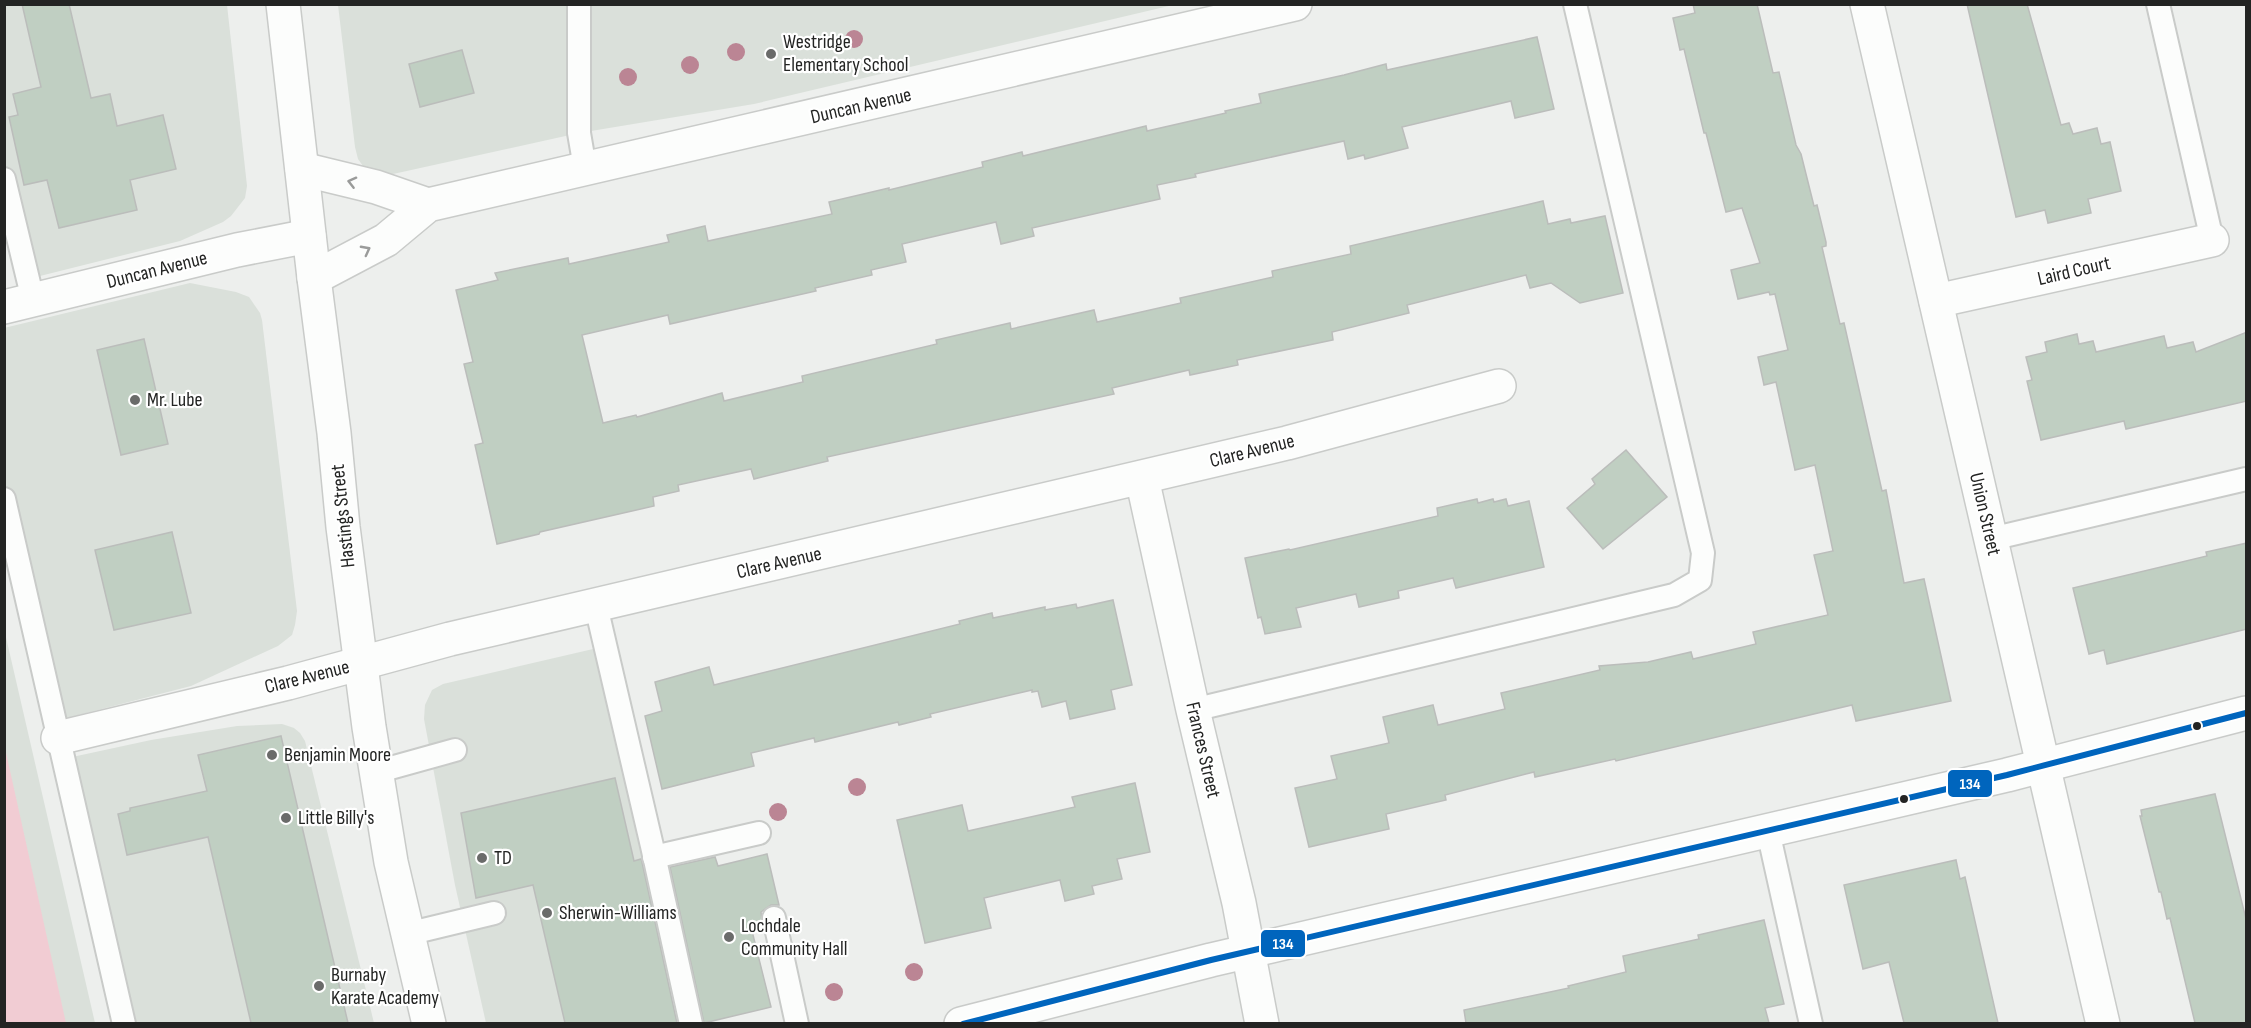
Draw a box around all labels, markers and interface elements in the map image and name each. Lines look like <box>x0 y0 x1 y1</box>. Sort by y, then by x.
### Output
place label: Westridge Elementary School <box>783 30 909 77</box>
marker: Westridge Elementary School <box>764 47 778 61</box>
street label: Duncan Avenue <box>808 83 914 129</box>
one-way arrow <box>347 176 357 189</box>
street label: Duncan Avenue <box>104 246 210 294</box>
one-way arrow <box>359 246 370 257</box>
street label: Laird Court <box>2035 251 2113 291</box>
place label: Mr. Lube <box>147 388 203 412</box>
marker: Mr. Lube <box>128 393 142 407</box>
street label: Clare Avenue <box>1207 429 1297 473</box>
street label: Hastings Street <box>326 463 360 569</box>
street label: Union Street <box>1964 470 2006 558</box>
street label: Clare Avenue <box>734 542 824 584</box>
street label: Clare Avenue <box>262 655 352 699</box>
street label: Frances Street <box>1180 700 1226 800</box>
unlabelled marker <box>2191 720 2203 732</box>
place label: Benjamin Moore <box>284 743 391 767</box>
marker: Benjamin Moore <box>265 748 279 762</box>
line badge: 134 <box>1947 769 1993 798</box>
text: 134 <box>1960 775 1981 794</box>
unlabelled marker <box>1898 793 1910 805</box>
place label: Little Billy's <box>298 806 374 830</box>
marker: Little Billy's <box>279 811 293 825</box>
place label: TD <box>494 846 512 870</box>
marker: TD <box>475 851 489 865</box>
place label: Sherwin-Williams <box>559 901 677 925</box>
marker: Sherwin-Williams <box>540 906 554 920</box>
place label: Lochdale Community Hall <box>741 914 847 961</box>
line badge: 134 <box>1260 929 1306 958</box>
marker: Lochdale Community Hall <box>722 930 736 944</box>
text: 134 <box>1273 935 1294 954</box>
place label: Burnaby Karate Academy <box>331 963 439 1010</box>
marker: Burnaby Karate Academy <box>312 979 326 993</box>

